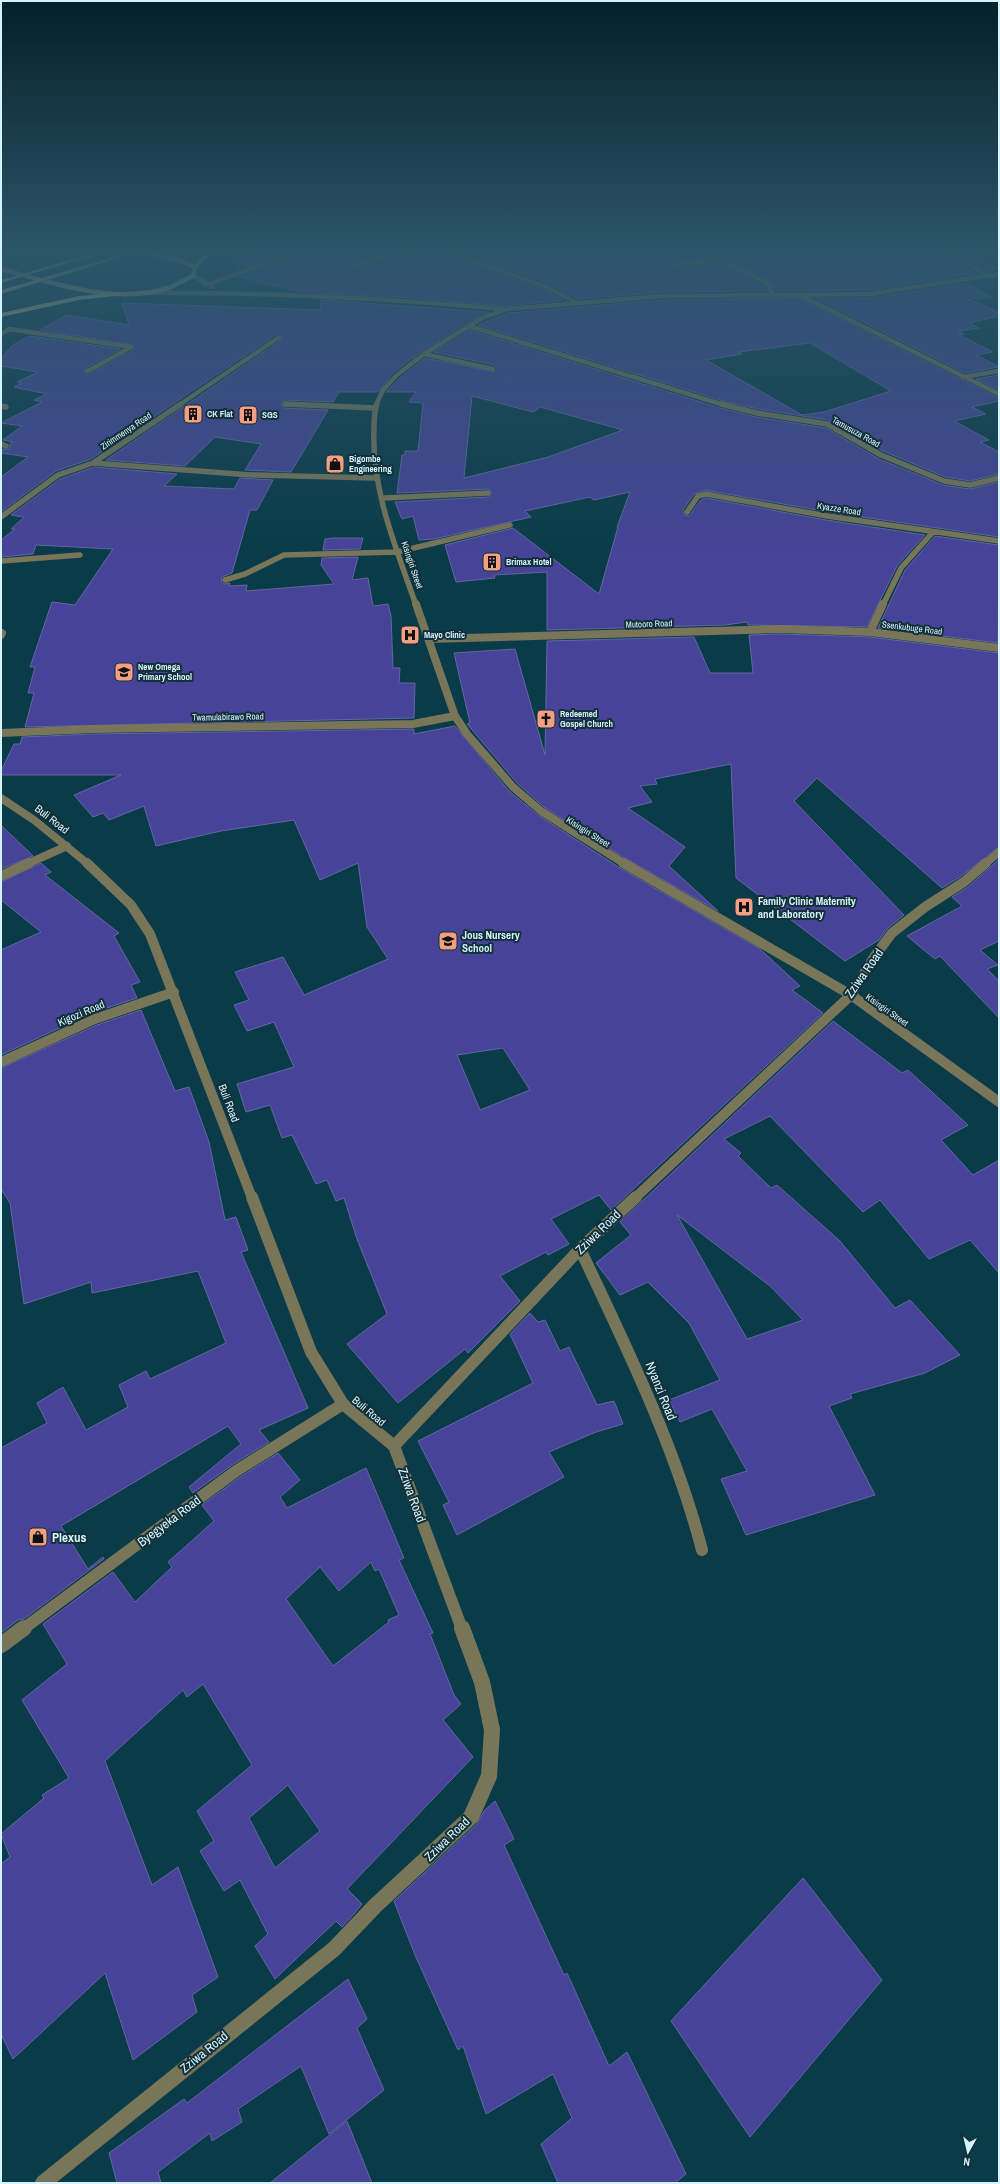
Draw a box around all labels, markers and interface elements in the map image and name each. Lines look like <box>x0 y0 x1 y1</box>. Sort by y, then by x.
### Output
building icon: CK Flat <box>182 403 204 425</box>
building icon: SGS <box>237 404 259 426</box>
place label: CK Flat <box>207 408 233 420</box>
place label: SGS <box>262 409 278 421</box>
street label: Zirimmenya Road <box>98 410 154 452</box>
street label: Tamusuza Road <box>830 414 882 450</box>
shop icon: Bigombe Engineering <box>324 453 346 475</box>
place label: Bigombe Engineering <box>349 453 392 475</box>
street label: Kyazze Road <box>816 500 862 518</box>
street label: Kisingiri Street <box>398 540 426 590</box>
building icon: Brimax Hotel <box>481 551 503 573</box>
place label: Brimax Hotel <box>506 556 552 568</box>
street label: Mutooro Road <box>625 617 673 631</box>
street label: Ssenkubuge Road <box>881 618 943 638</box>
hospital icon: Mayo Clinic <box>399 624 421 646</box>
place label: Mayo Clinic <box>424 629 465 641</box>
school or university icon: New Omega Primary School <box>113 661 135 683</box>
place label: New Omega Primary School <box>138 661 192 683</box>
church icon: Redeemed Gospel Church <box>535 708 557 730</box>
place label: Redeemed Gospel Church <box>560 708 613 730</box>
street label: Twamulabirawo Road <box>192 710 264 724</box>
street label: Buli Road <box>32 801 72 837</box>
street label: Kisingiri Street <box>564 814 612 850</box>
place label: Family Clinic Maternity and Laboratory <box>758 894 856 921</box>
hospital icon: Family Clinic Maternity and Laboratory <box>733 896 755 918</box>
place label: Jous Nursery School <box>462 928 520 955</box>
school or university icon: Jous Nursery School <box>437 930 459 952</box>
street label: Zziwa Road <box>841 945 887 1001</box>
street label: Kisingiri Street <box>863 991 911 1029</box>
street label: Kigozi Road <box>55 997 107 1029</box>
street label: Buli Road <box>215 1082 243 1124</box>
street label: Zziwa Road <box>572 1206 624 1258</box>
street label: Nyanzi Road <box>642 1359 680 1423</box>
street label: Buli Road <box>349 1393 389 1429</box>
street label: Zziwa Road <box>394 1465 430 1525</box>
street label: Byegyeka Road <box>134 1492 204 1550</box>
shop icon: Plexus <box>27 1526 49 1548</box>
place label: Plexus <box>52 1529 86 1546</box>
street label: Zziwa Road <box>421 1813 473 1865</box>
street label: Zziwa Road <box>177 2027 231 2077</box>
north arrow <box>948 2132 988 2172</box>
text: N <box>962 2155 971 2169</box>

